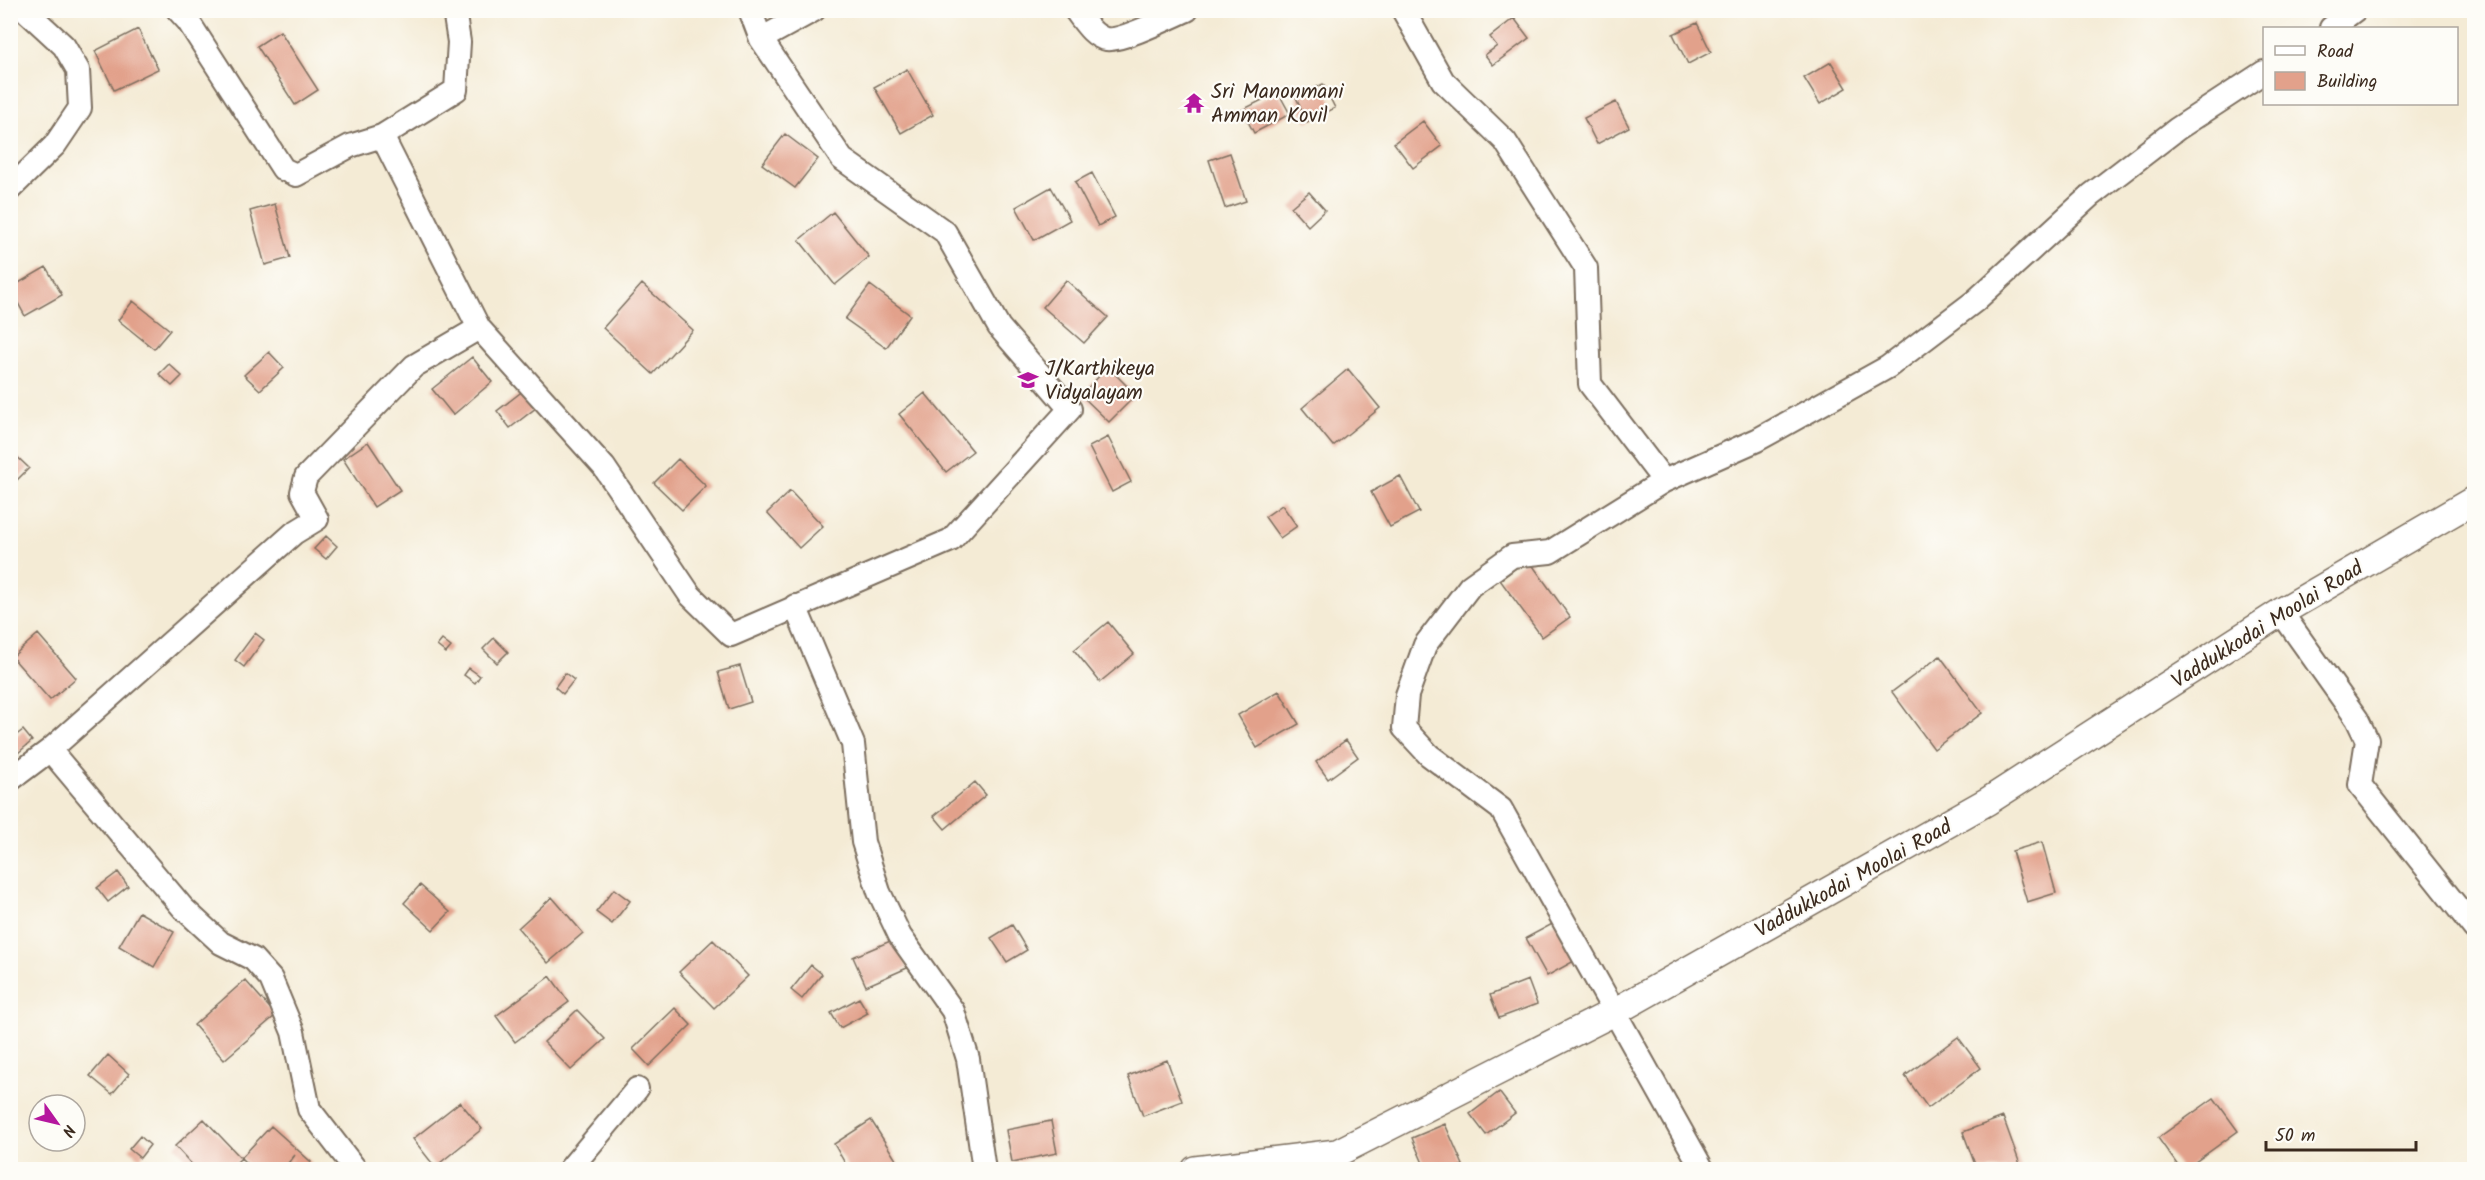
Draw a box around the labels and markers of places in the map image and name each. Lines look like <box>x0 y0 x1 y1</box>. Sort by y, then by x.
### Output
place label: Sri Manonmani Amman Kovil <box>1211 76 1345 133</box>
temple icon: Sri Manonmani Amman Kovil <box>1182 91 1206 115</box>
place label: J/Karthikeya Vidyalayam <box>1045 353 1155 410</box>
school or university icon: J/Karthikeya Vidyalayam <box>1016 368 1040 392</box>

